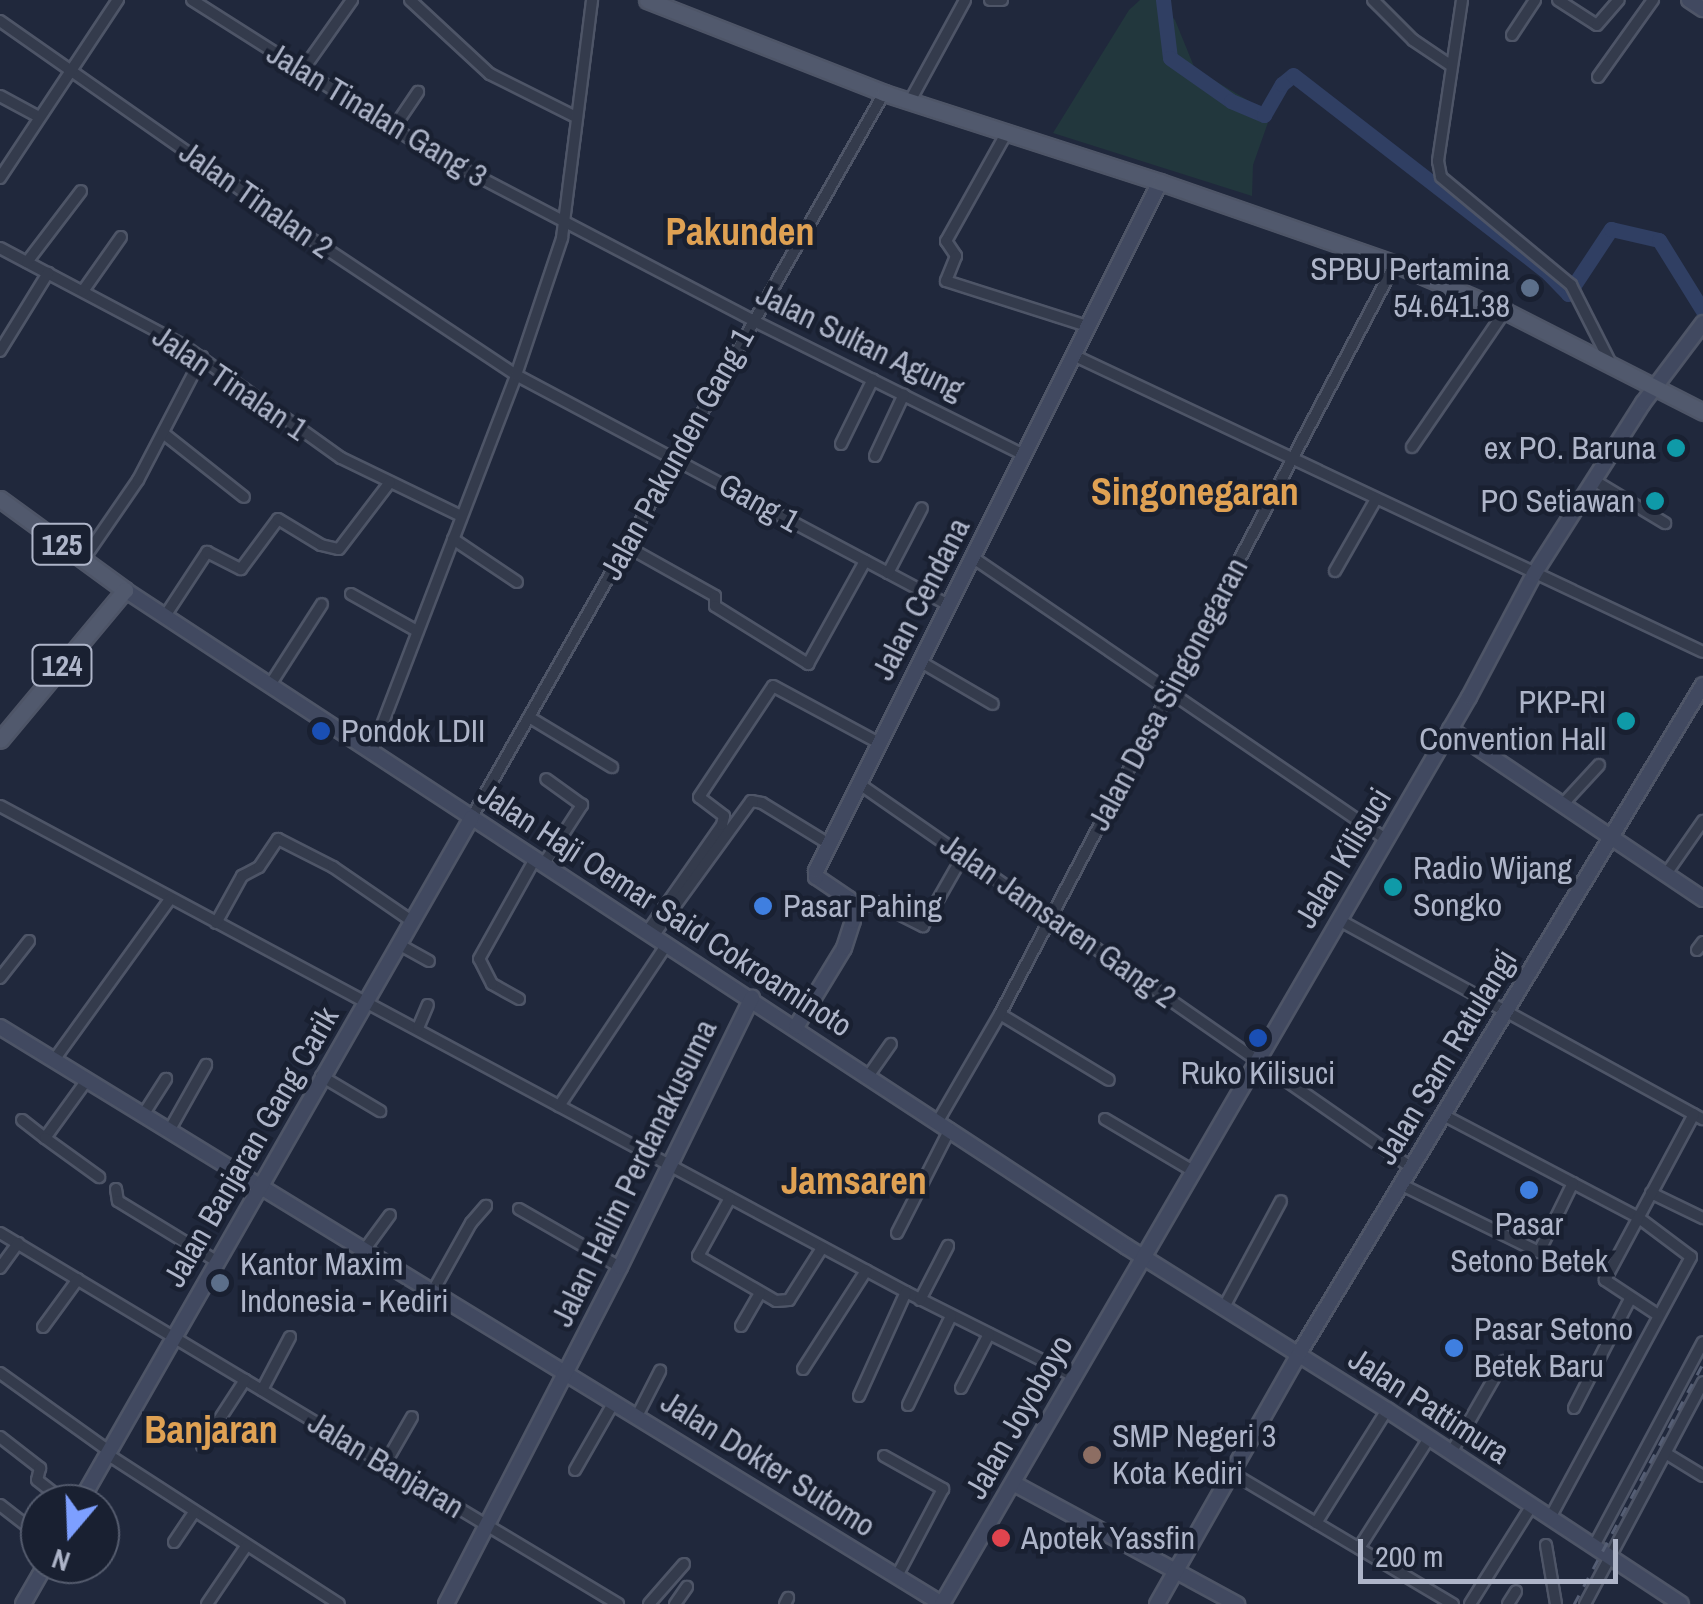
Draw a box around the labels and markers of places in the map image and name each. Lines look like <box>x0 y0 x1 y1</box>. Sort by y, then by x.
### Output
place label: SPBU Pertamina 54.641.38 <box>1310 251 1510 326</box>
marker: SPBU Pertamina 54.641.38 <box>1519 277 1541 299</box>
place label: ex PO. Baruna <box>1484 429 1656 467</box>
marker: ex PO. Baruna <box>1665 437 1687 459</box>
place label: PO Setiawan <box>1480 482 1635 520</box>
marker: PO Setiawan <box>1644 490 1666 512</box>
place label: PKP-RI Convention Hall <box>1419 684 1606 759</box>
marker: PKP-RI Convention Hall <box>1615 710 1637 732</box>
place label: Pondok LDII <box>341 712 485 750</box>
marker: Pondok LDII <box>310 720 332 742</box>
place label: Radio Wijang Songko <box>1413 850 1572 925</box>
marker: Radio Wijang Songko <box>1382 876 1404 898</box>
place label: Pasar Pahing <box>783 887 942 925</box>
marker: Pasar Pahing <box>752 895 774 917</box>
marker: Ruko Kilisuci <box>1247 1027 1269 1049</box>
place label: Ruko Kilisuci <box>1181 1054 1335 1092</box>
marker: Pasar Setono Betek <box>1518 1179 1540 1201</box>
place label: Pasar Setono Betek <box>1450 1206 1608 1281</box>
place label: Kantor Maxim Indonesia - Kediri <box>240 1246 449 1321</box>
marker: Kantor Maxim Indonesia - Kediri <box>209 1272 231 1294</box>
place label: Pasar Setono Betek Baru <box>1474 1311 1633 1386</box>
marker: Pasar Setono Betek Baru <box>1443 1337 1465 1359</box>
place label: SMP Negeri 3 Kota Kediri <box>1112 1418 1277 1493</box>
marker: SMP Negeri 3 Kota Kediri <box>1081 1444 1103 1466</box>
place label: Apotek Yassfin <box>1021 1519 1196 1557</box>
marker: Apotek Yassfin <box>990 1527 1012 1549</box>

